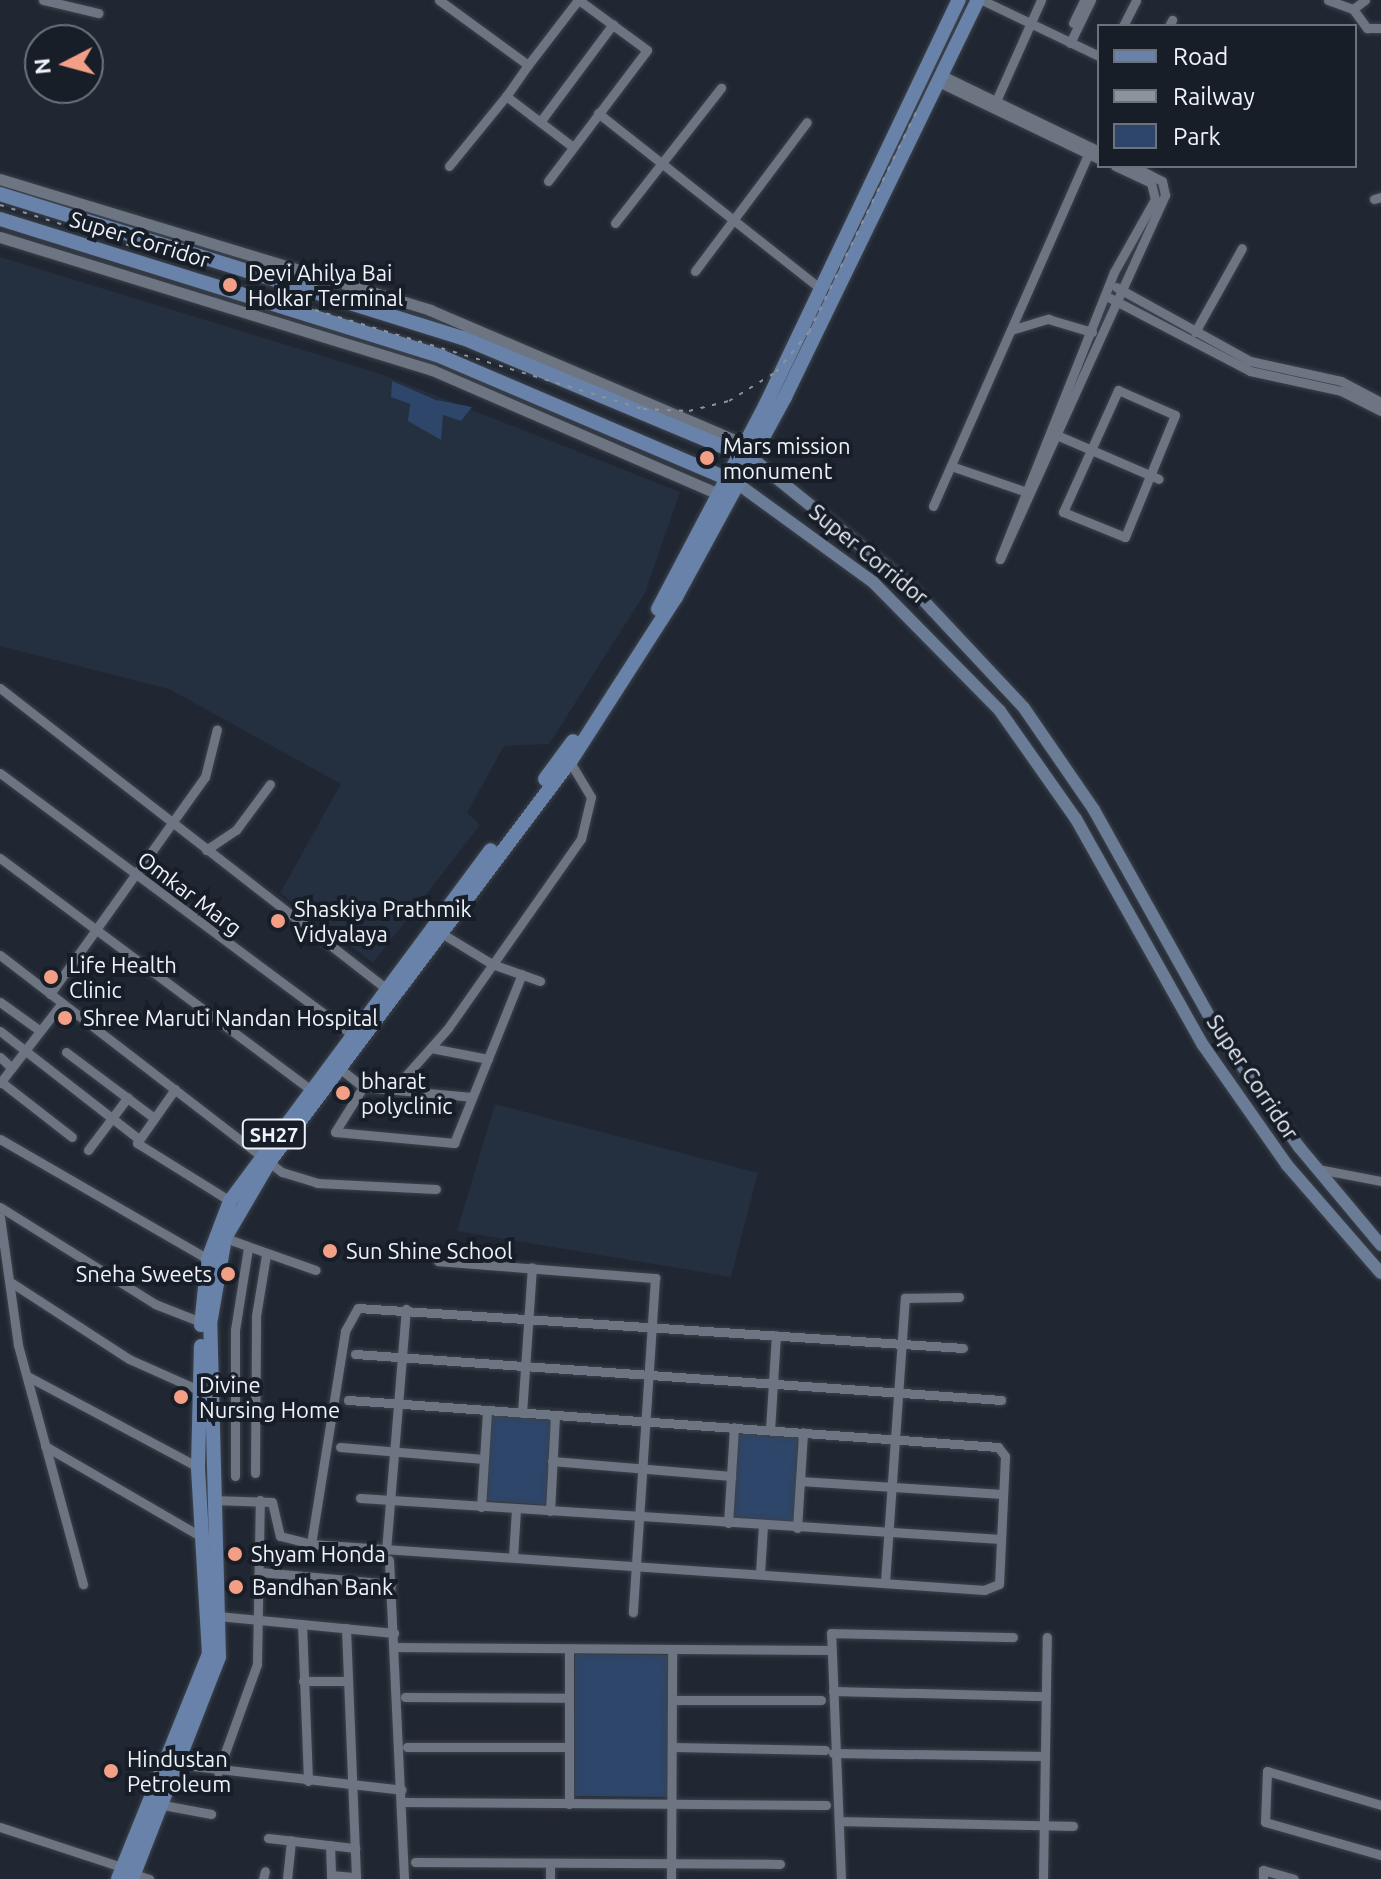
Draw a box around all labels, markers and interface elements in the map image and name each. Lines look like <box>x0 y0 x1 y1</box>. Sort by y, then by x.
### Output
north arrow <box>24 24 104 104</box>
legend <box>1097 24 1357 168</box>
text: Road <box>1173 43 1228 70</box>
text: N <box>28 57 55 76</box>
text: Railway <box>1173 83 1255 110</box>
text: Park <box>1173 123 1221 150</box>
street label: Super Corridor <box>67 205 213 273</box>
place label: Devi Ahilya Bai Holkar Terminal <box>248 259 403 310</box>
marker: Devi Ahilya Bai Holkar Terminal <box>219 274 241 296</box>
place label: Mars mission monument <box>723 432 851 484</box>
marker: Mars mission monument <box>698 449 716 467</box>
street label: Super Corridor <box>804 498 934 610</box>
street label: Omkar Marg <box>133 845 247 941</box>
place label: Shaskiya Prathmik Vidyalaya <box>294 895 472 946</box>
marker: Shaskiya Prathmik Vidyalaya <box>269 912 287 930</box>
place label: Life Health Clinic <box>69 951 177 1002</box>
marker: Life Health Clinic <box>40 966 62 988</box>
place label: Shree Maruti Nandan Hospital <box>83 1005 378 1031</box>
marker: Shree Maruti Nandan Hospital <box>54 1007 76 1029</box>
street label: Super Corridor <box>1202 1010 1304 1144</box>
place label: bharat polyclinic <box>361 1067 453 1118</box>
marker: bharat polyclinic <box>332 1082 354 1104</box>
road number: SH27 <box>240 1118 308 1150</box>
place label: Sun Shine School <box>346 1238 513 1264</box>
marker: Sun Shine School <box>321 1242 339 1260</box>
place label: Sneha Sweets <box>76 1261 212 1287</box>
marker: Sneha Sweets <box>219 1265 237 1283</box>
place label: Divine Nursing Home <box>199 1371 340 1422</box>
marker: Divine Nursing Home <box>170 1386 192 1408</box>
place label: Shyam Honda <box>251 1541 386 1567</box>
marker: Shyam Honda <box>226 1545 244 1563</box>
place label: Bandhan Bank <box>252 1574 393 1600</box>
marker: Bandhan Bank <box>227 1578 245 1596</box>
place label: Hindustan Petroleum <box>127 1745 231 1796</box>
marker: Hindustan Petroleum <box>102 1762 120 1780</box>

